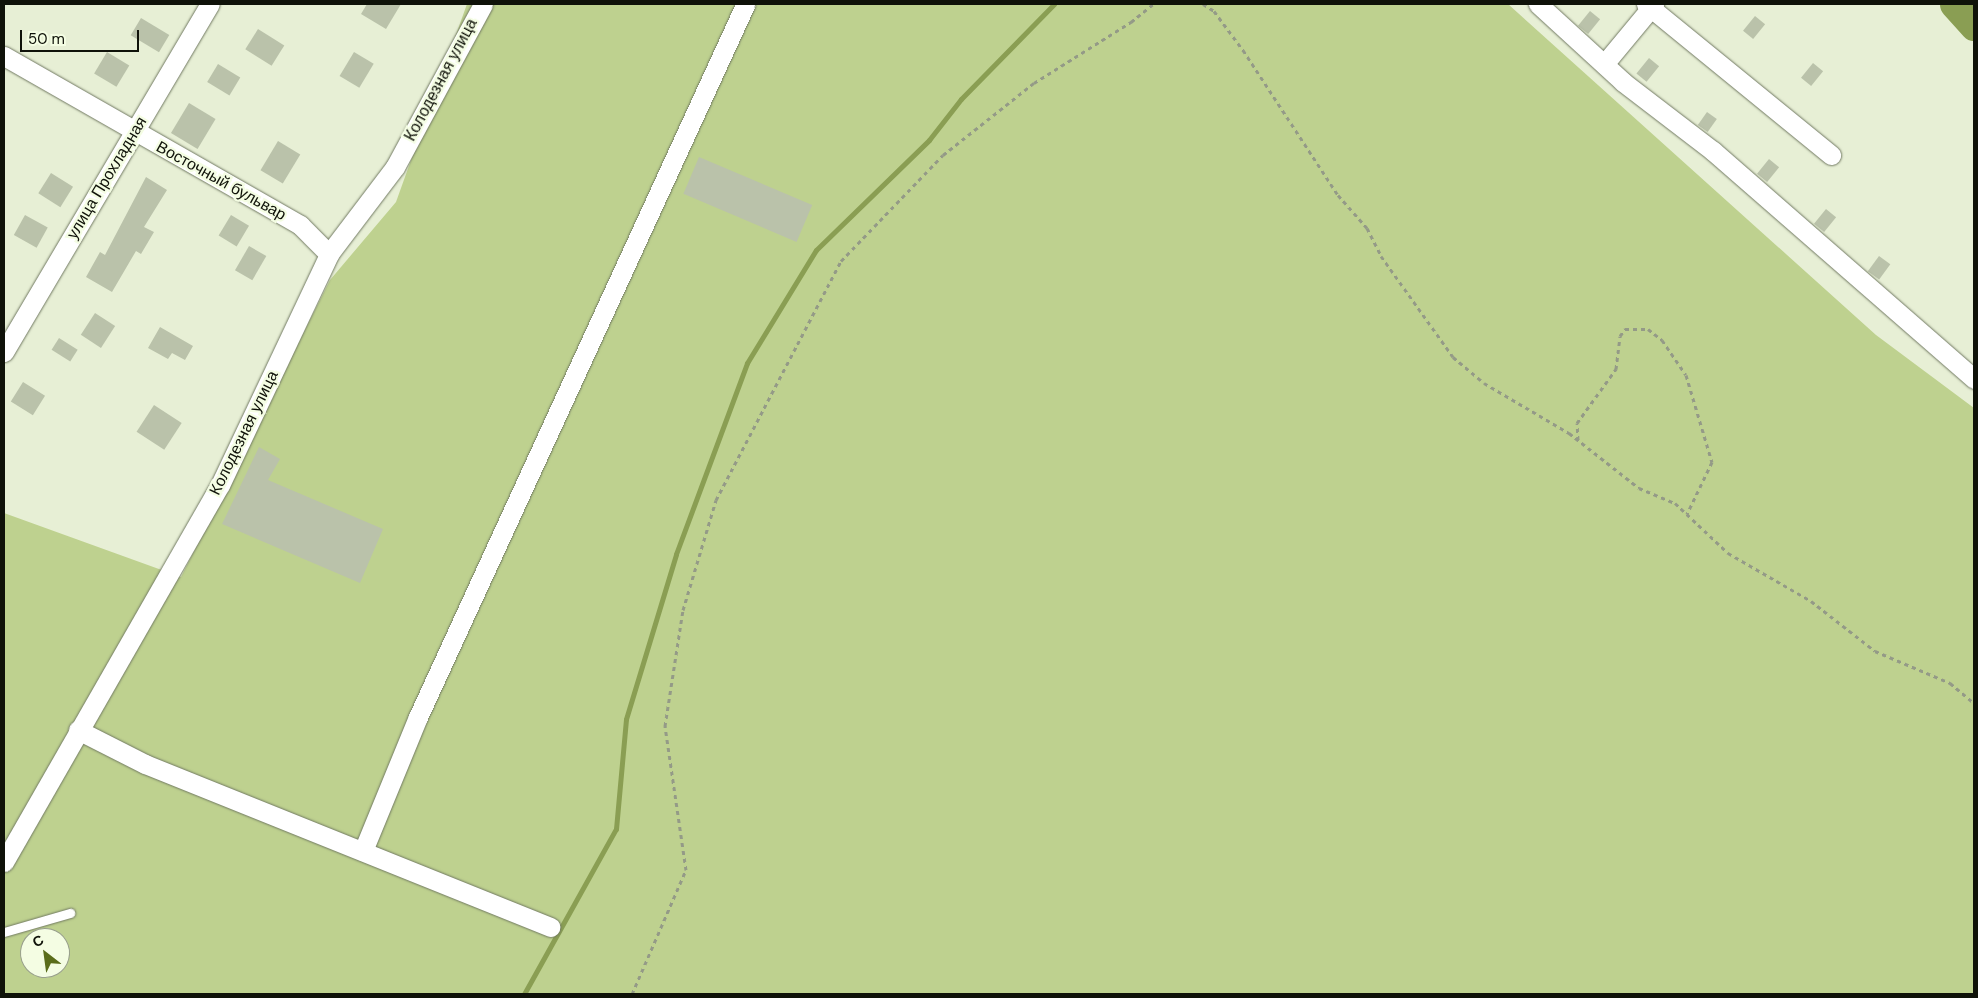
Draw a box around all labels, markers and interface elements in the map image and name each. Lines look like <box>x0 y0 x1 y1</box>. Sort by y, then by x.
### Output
street label: Колодезная улица <box>401 16 481 144</box>
scale bar <box>22 20 141 52</box>
text: 50 m <box>28 29 65 49</box>
street label: улица Прохладная <box>63 113 151 243</box>
street label: Восточный бульвар <box>153 137 289 225</box>
street label: Колодезная улица <box>206 368 282 498</box>
north arrow <box>20 928 70 978</box>
text: С <box>29 931 47 951</box>

